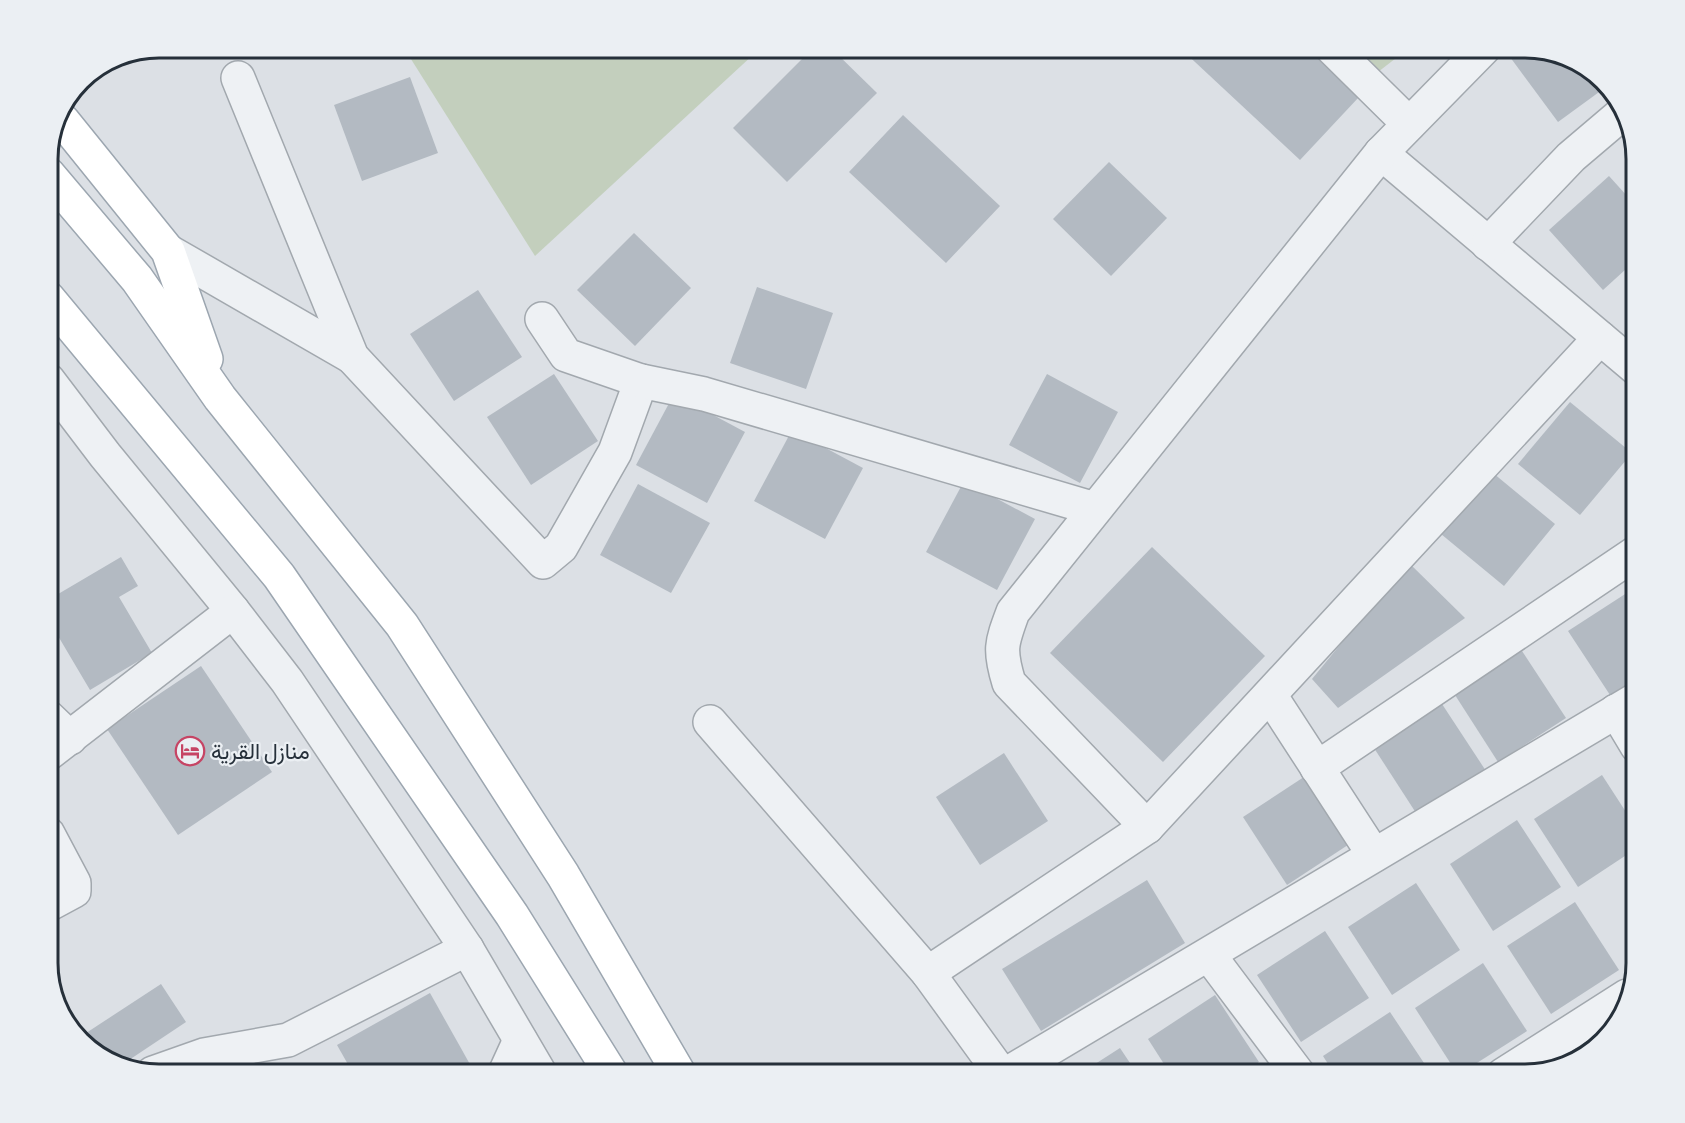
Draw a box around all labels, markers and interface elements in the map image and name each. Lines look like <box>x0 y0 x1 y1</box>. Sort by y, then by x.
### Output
hotel icon: منازل القرية <box>174 735 206 767</box>
place label: منازل القرية <box>211 741 310 765</box>

